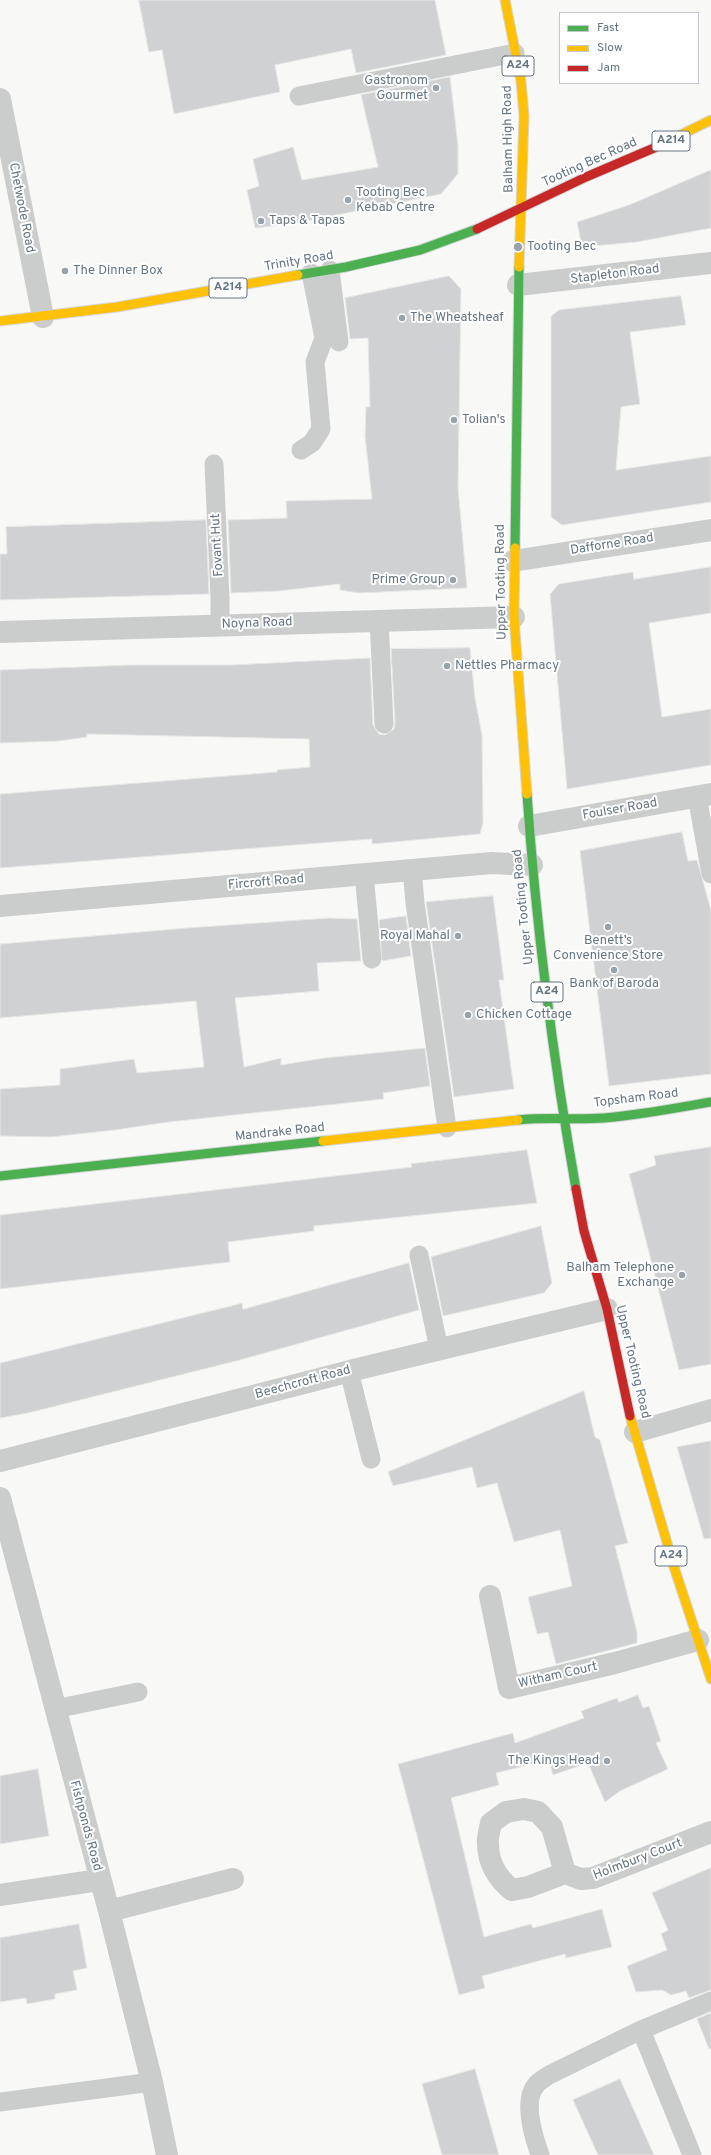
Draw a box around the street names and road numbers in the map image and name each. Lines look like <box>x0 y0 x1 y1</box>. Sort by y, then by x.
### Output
road number: A24 <box>502 56 534 76</box>
street label: Balham High Road <box>500 85 518 193</box>
road number: A214 <box>652 131 690 151</box>
street label: Tooting Bec Road <box>540 135 640 191</box>
street label: Chetwode Road <box>5 162 37 254</box>
street label: Trinity Road <box>263 248 335 276</box>
street label: Stapleton Road <box>570 262 660 288</box>
road number: A214 <box>209 278 247 298</box>
street label: Fovant Hut <box>209 513 227 577</box>
street label: Upper Tooting Road <box>493 524 511 640</box>
street label: Dafforne Road <box>569 531 655 559</box>
street label: Noyna Road <box>221 615 293 633</box>
street label: Foulser Road <box>581 796 659 824</box>
street label: Upper Tooting Road <box>510 849 538 965</box>
street label: Fircroft Road <box>227 872 305 894</box>
road number: A24 <box>531 982 563 1002</box>
street label: Topsham Road <box>593 1086 679 1112</box>
street label: Mandrake Road <box>234 1121 326 1145</box>
street label: Upper Tooting Road <box>611 1304 653 1420</box>
street label: Beechcroft Road <box>254 1363 352 1403</box>
road number: A24 <box>655 1546 687 1566</box>
street label: Witham Court <box>517 1659 599 1693</box>
street label: Fishponds Road <box>65 1779 105 1873</box>
street label: Holmbury Court <box>591 1836 685 1884</box>

